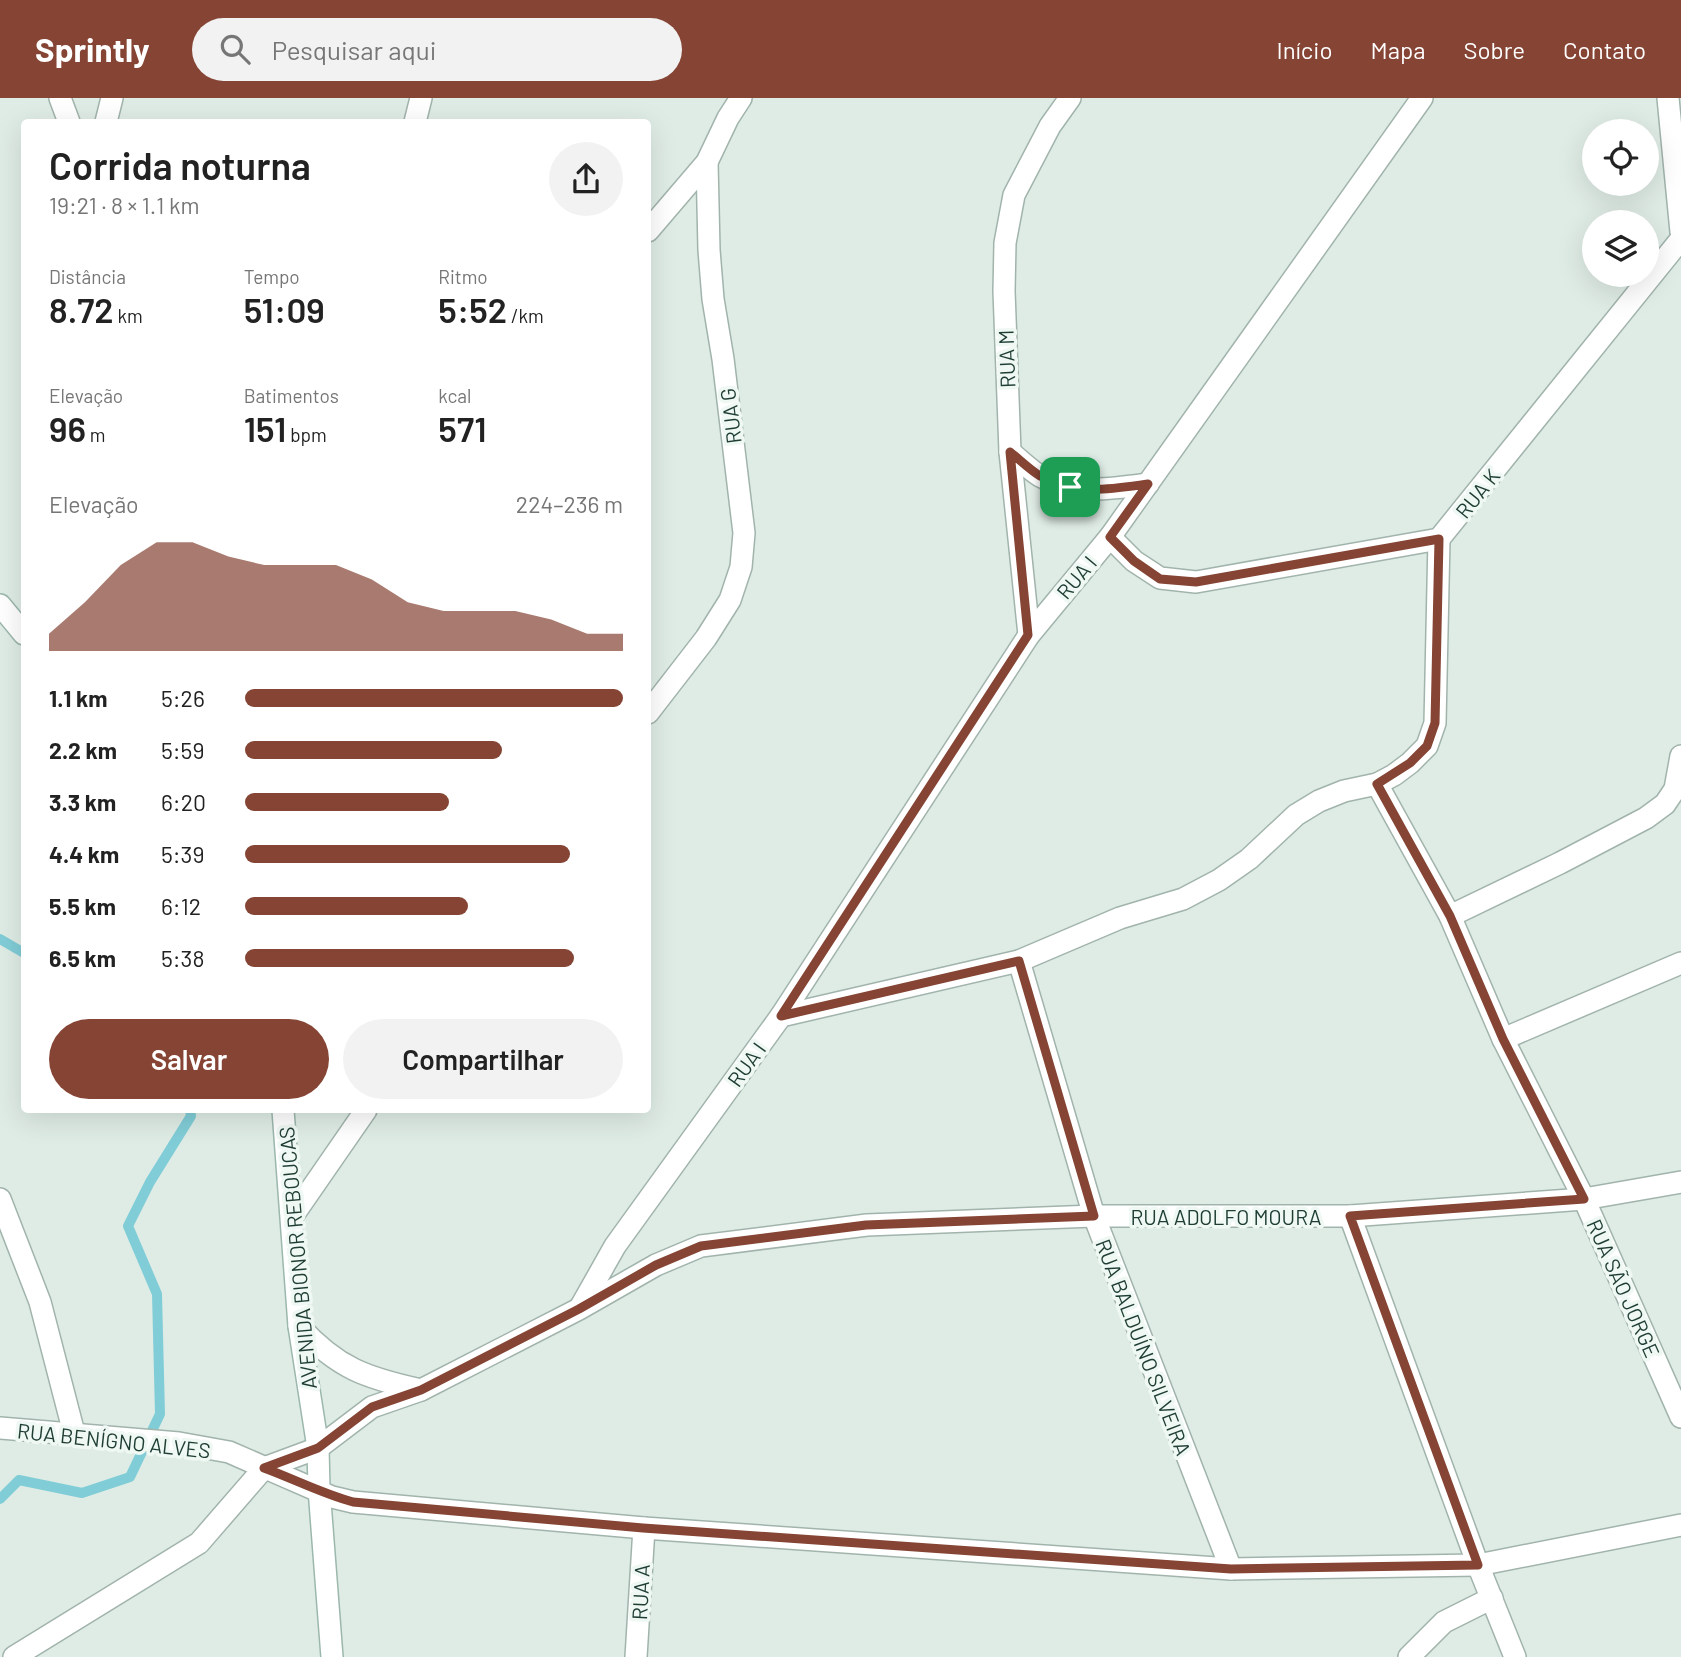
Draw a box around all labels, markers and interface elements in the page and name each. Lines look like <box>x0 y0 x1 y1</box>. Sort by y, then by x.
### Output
search box <box>192 18 682 81</box>
text: Sprintly <box>35 29 150 69</box>
icon: search <box>216 30 254 68</box>
text: Pesquisar aqui <box>272 34 436 65</box>
text: Início <box>1277 35 1333 64</box>
text: Mapa <box>1371 35 1425 64</box>
text: Sobre <box>1463 35 1525 64</box>
text: Contato <box>1563 35 1646 64</box>
map controls <box>1582 119 1659 287</box>
button: locate <box>1582 119 1659 196</box>
text: Corrida noturna <box>49 142 311 188</box>
button: share <box>549 142 623 216</box>
text: 19:21 · 8 × 1.1 km <box>49 191 199 219</box>
button: layers <box>1582 210 1659 287</box>
text: Distância <box>49 265 126 288</box>
text: Tempo <box>244 265 300 288</box>
text: Ritmo <box>438 265 488 288</box>
text: 8.72 <box>49 288 114 330</box>
text: 51:09 <box>244 288 325 330</box>
text: 5:52 <box>438 288 507 330</box>
text: km <box>114 304 143 327</box>
text: /km <box>507 304 544 327</box>
street label: RUA M <box>992 329 1020 389</box>
text: Elevação <box>49 384 123 407</box>
text: Batimentos <box>244 384 339 407</box>
text: kcal <box>438 384 471 407</box>
street label: RUA G <box>714 387 746 445</box>
text: 96 <box>49 407 86 449</box>
text: 151 <box>244 407 286 449</box>
text: 571 <box>438 407 487 449</box>
text: m <box>86 423 105 446</box>
text: bpm <box>286 423 327 446</box>
pin <box>1040 457 1100 517</box>
street label: RUA K <box>1450 463 1504 523</box>
icon: arrive <box>1051 468 1089 506</box>
text: Elevação <box>49 490 139 518</box>
text: 224–236 m <box>516 490 623 518</box>
street label: RUA I <box>1051 550 1101 604</box>
text: 1.1 km <box>49 684 108 712</box>
text: 5:26 <box>161 684 205 712</box>
text: 2.2 km <box>49 736 117 764</box>
text: 5:59 <box>161 736 204 764</box>
text: 3.3 km <box>49 788 116 816</box>
text: 6:20 <box>161 788 206 816</box>
text: 4.4 km <box>49 840 119 868</box>
text: 5:39 <box>161 840 204 868</box>
text: 5.5 km <box>49 892 116 920</box>
text: 6:12 <box>161 892 201 920</box>
text: 6.5 km <box>49 944 116 972</box>
text: 5:38 <box>161 944 204 972</box>
button: Salvar <box>49 1019 329 1099</box>
button: Compartilhar <box>343 1019 623 1099</box>
street label: RUA I <box>722 1037 770 1091</box>
street label: AVENIDA BIONOR REBOUCAS <box>273 1126 321 1390</box>
street label: RUA ADOLFO MOURA <box>1130 1204 1322 1229</box>
street label: RUA SÃO JORGE <box>1582 1215 1666 1361</box>
street label: RUA BALDUÍNO SILVEIRA <box>1091 1235 1197 1459</box>
street label: RUA BENÍGNO ALVES <box>16 1417 212 1463</box>
street label: RUA A <box>626 1563 654 1621</box>

